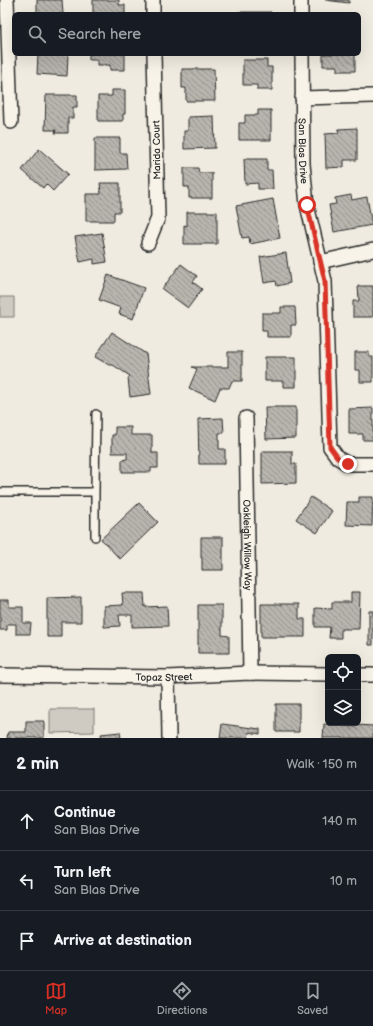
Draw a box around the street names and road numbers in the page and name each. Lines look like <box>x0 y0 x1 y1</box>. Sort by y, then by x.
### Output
street label: San Blas Drive <box>296 118 310 185</box>
street label: Marida Court <box>150 120 164 180</box>
street label: Oakleigh Willow Way <box>240 499 254 591</box>
street label: Topaz Street <box>135 671 193 684</box>

